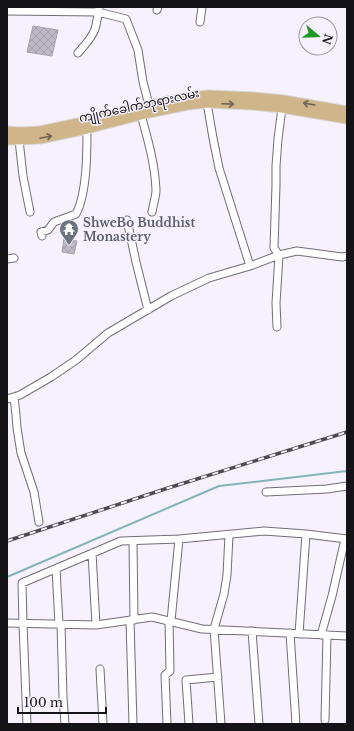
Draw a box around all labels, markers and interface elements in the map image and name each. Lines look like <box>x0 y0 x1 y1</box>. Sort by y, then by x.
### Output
north arrow <box>298 16 338 56</box>
text: N <box>319 32 336 47</box>
street label: ကျိုက်ခေါက်ဘုရားလမ်း <box>77 84 201 128</box>
one-way arrow <box>221 100 234 108</box>
one-way arrow <box>302 100 315 108</box>
one-way arrow <box>39 133 52 141</box>
place label: ShweBo Buddhist Monastery <box>83 215 195 244</box>
temple icon: ShweBo Buddhist Monastery <box>58 218 80 246</box>
scale bar <box>18 689 106 715</box>
text: 100 m <box>24 695 63 710</box>

